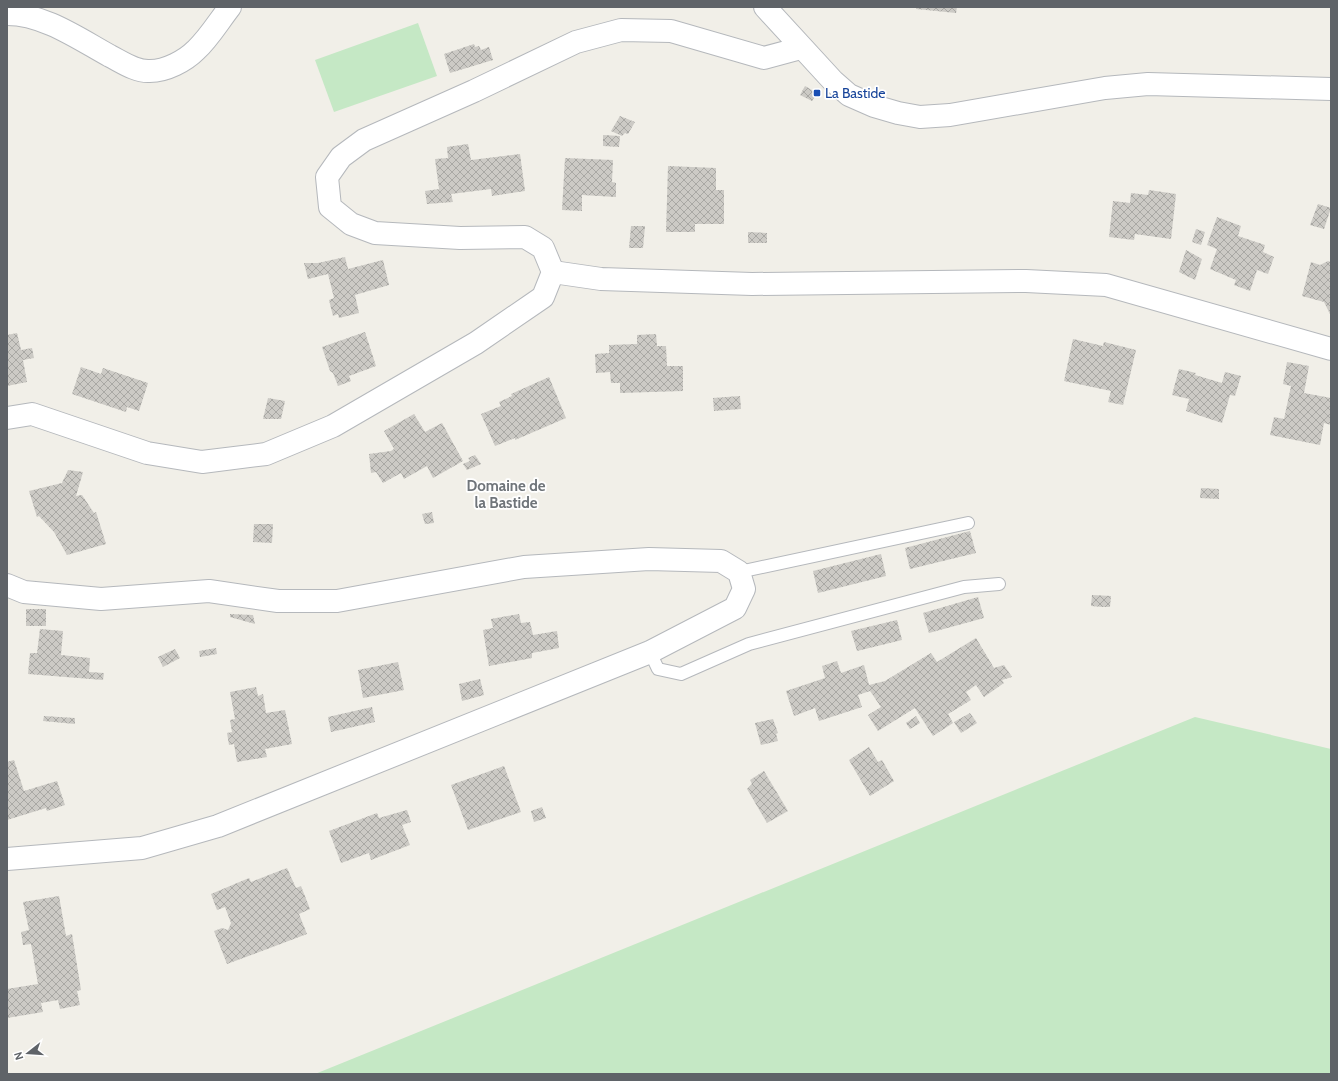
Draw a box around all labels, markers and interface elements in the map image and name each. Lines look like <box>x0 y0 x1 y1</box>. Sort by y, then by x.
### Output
place label: La Bastide <box>825 84 885 102</box>
marker: La Bastide <box>812 88 822 98</box>
district label: Domaine de la Bastide <box>466 477 546 512</box>
north arrow <box>8 1033 48 1073</box>
text: N <box>11 1050 26 1062</box>

